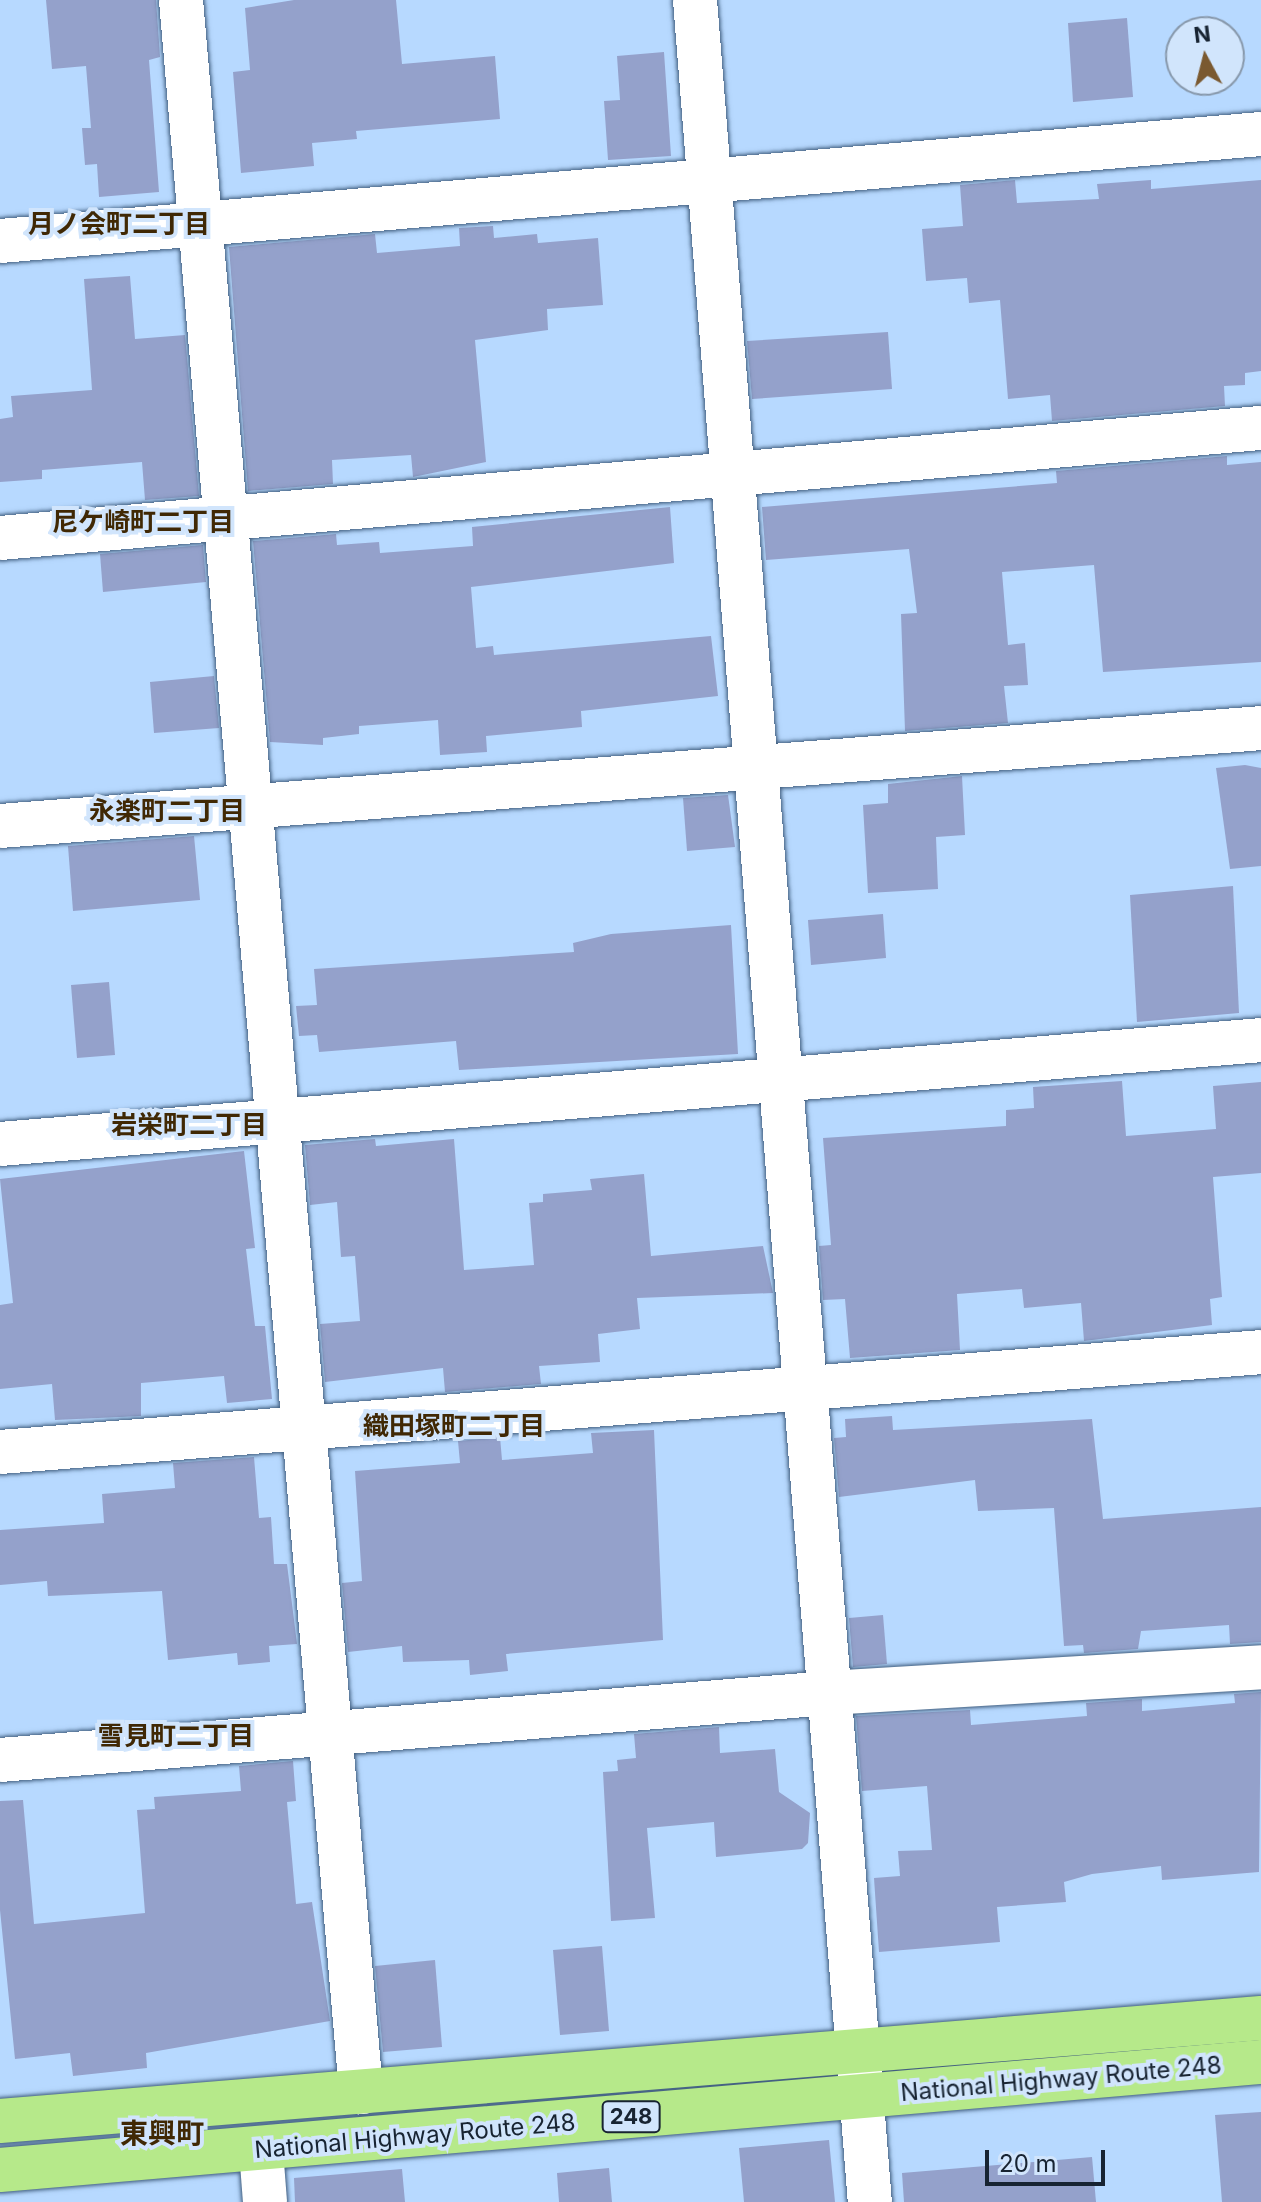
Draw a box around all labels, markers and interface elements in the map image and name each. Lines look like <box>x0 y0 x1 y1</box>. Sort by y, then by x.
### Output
north arrow <box>1165 16 1245 96</box>
text: N <box>1192 20 1212 48</box>
district label: 月ノ会町二丁目 <box>28 208 210 240</box>
district label: 尼ケ崎町二丁目 <box>52 506 234 538</box>
district label: 永楽町二丁目 <box>89 795 245 827</box>
district label: 岩栄町二丁目 <box>111 1109 267 1141</box>
district label: 織田塚町二丁目 <box>363 1410 545 1442</box>
district label: 雪見町二丁目 <box>98 1720 254 1752</box>
street label: National Highway Route 248 <box>899 2051 1223 2107</box>
road number: 248 <box>601 2099 661 2135</box>
street label: National Highway Route 248 <box>253 2108 577 2164</box>
district label: 東興町 <box>120 2116 204 2150</box>
scale bar <box>989 2134 1109 2184</box>
text: 20 m <box>999 2149 1057 2178</box>

